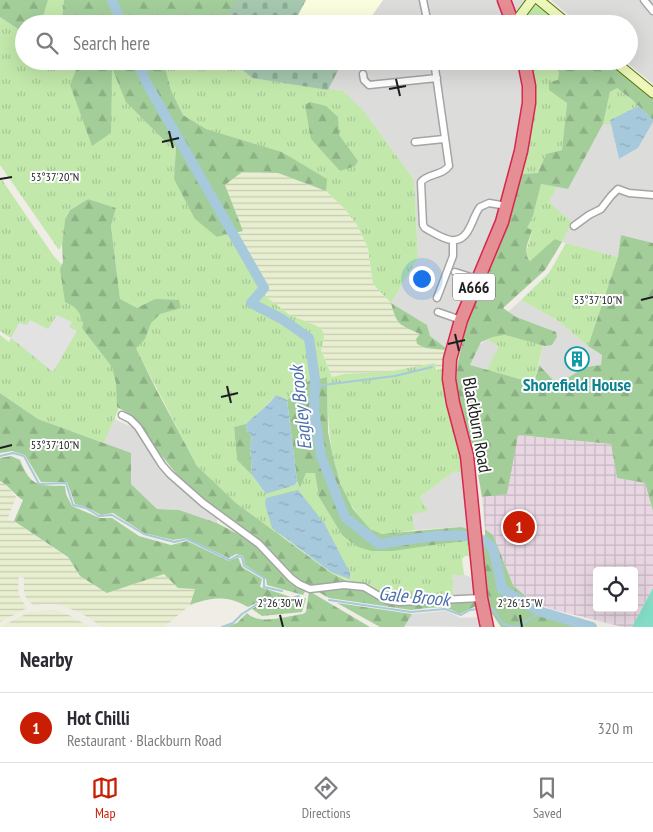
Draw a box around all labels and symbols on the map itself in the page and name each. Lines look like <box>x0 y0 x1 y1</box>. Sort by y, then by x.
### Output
text: 53°37'20"N <box>31 169 79 184</box>
your location <box>409 266 435 292</box>
road number: A666 <box>453 274 495 300</box>
text: 53°37'10"N <box>574 292 622 307</box>
building icon: Shorefield House <box>564 346 590 372</box>
water label: Eagley Brook <box>283 362 316 451</box>
place label: Shorefield House <box>523 373 632 396</box>
street label: Blackburn Road <box>458 376 497 474</box>
text: 53°37'10"N <box>31 437 79 452</box>
pin: 1 <box>503 508 535 546</box>
water label: Gale Brook <box>377 581 453 611</box>
text: 2°26'30"W <box>257 595 303 610</box>
text: 2°26'15"W <box>497 595 543 610</box>

